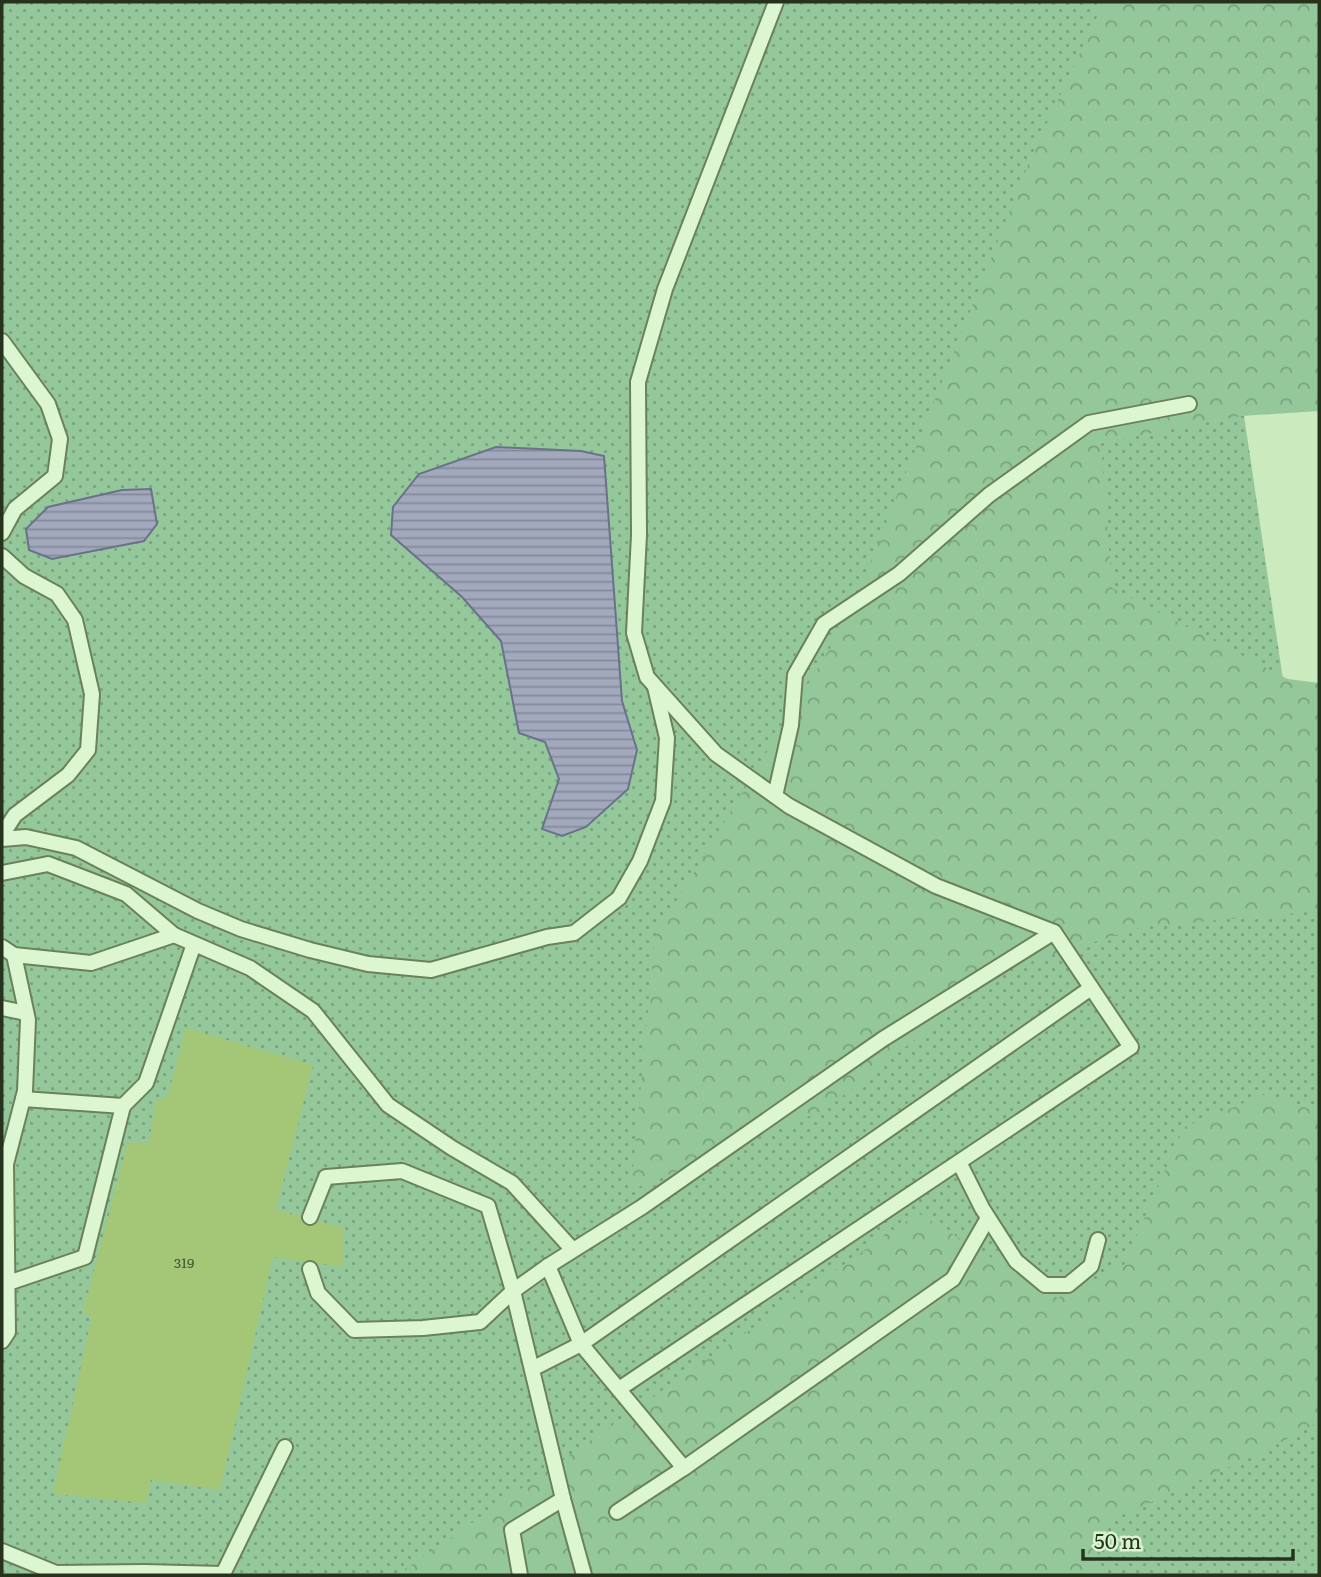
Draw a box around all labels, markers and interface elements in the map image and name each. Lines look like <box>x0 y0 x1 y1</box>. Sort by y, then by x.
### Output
house number: 319 <box>174 1252 194 1272</box>
scale bar <box>1083 1518 1293 1562</box>
text: 50 m <box>1094 1524 1141 1555</box>

